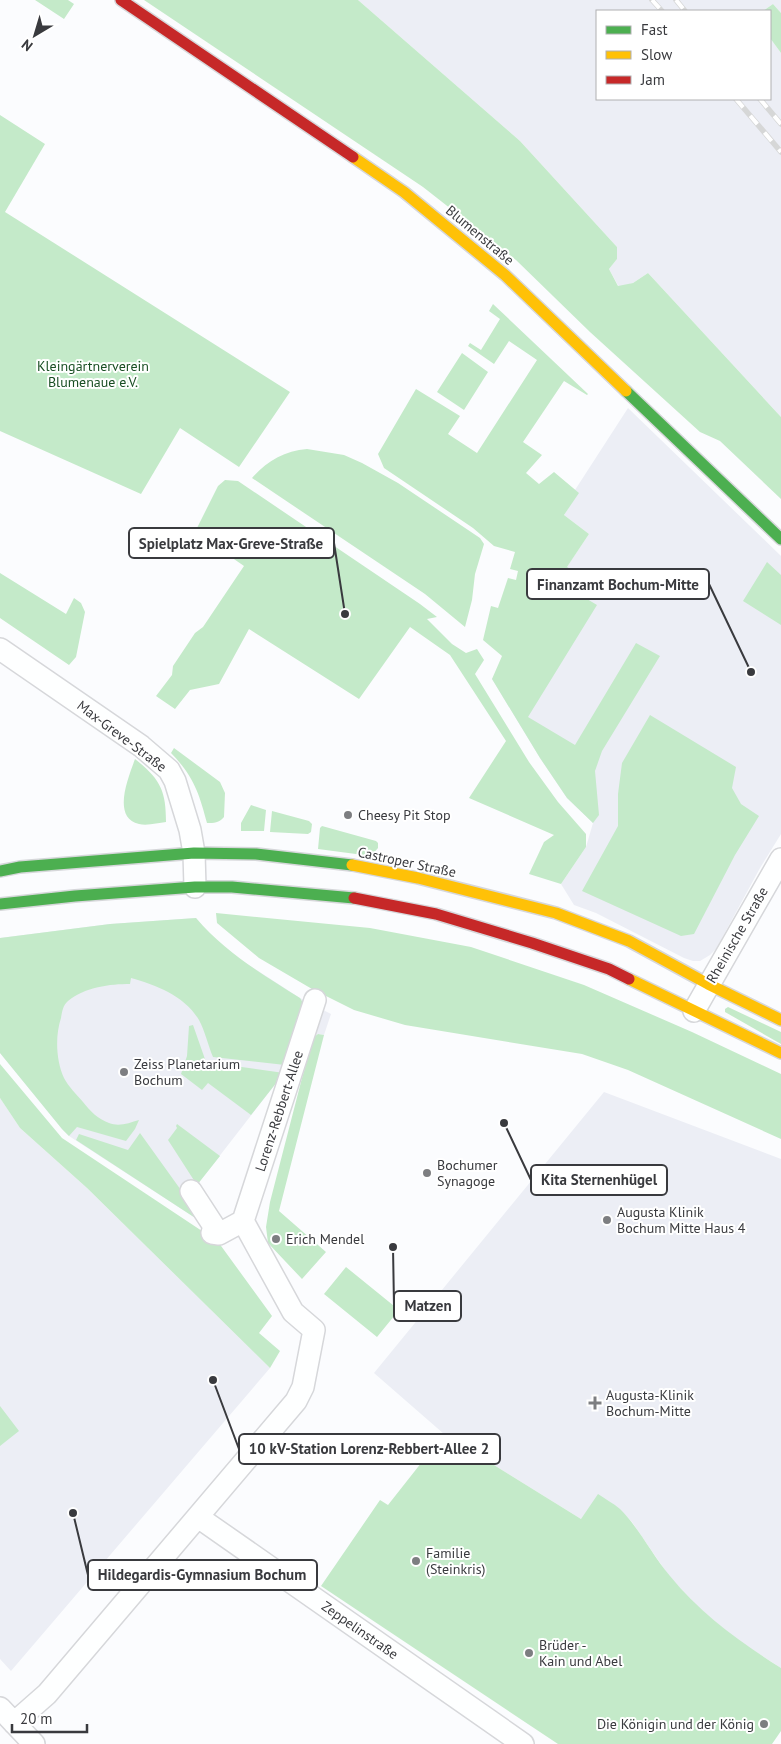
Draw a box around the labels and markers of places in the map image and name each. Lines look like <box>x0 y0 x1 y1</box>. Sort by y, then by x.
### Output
callout: Spielplatz Max-Greve-Straße <box>129 528 334 558</box>
callout: Finanzamt Bochum-Mitte <box>527 569 709 599</box>
place label: Cheesy Pit Stop <box>358 806 451 824</box>
marker: Cheesy Pit Stop <box>342 809 354 821</box>
place label: Zeiss Planetarium Bochum <box>134 1055 240 1089</box>
marker: Zeiss Planetarium Bochum <box>118 1066 130 1078</box>
place label: Bochumer Synagoge <box>437 1156 498 1190</box>
callout: Kita Sternenhügel <box>531 1165 667 1195</box>
marker: Bochumer Synagoge <box>421 1167 433 1179</box>
place label: Augusta Klinik Bochum Mitte Haus 4 <box>617 1203 746 1237</box>
marker: Augusta Klinik Bochum Mitte Haus 4 <box>601 1214 613 1226</box>
place label: Erich Mendel <box>286 1230 364 1248</box>
marker: Erich Mendel <box>270 1233 282 1245</box>
callout: Matzen <box>394 1291 461 1321</box>
place label: Augusta-Klinik Bochum-Mitte <box>606 1386 694 1420</box>
marker: Augusta-Klinik Bochum-Mitte <box>588 1396 602 1410</box>
callout: 10 kV-Station Lorenz-Rebbert-Allee 2 <box>239 1434 500 1464</box>
place label: Familie (Steinkris) <box>426 1544 486 1578</box>
marker: Familie (Steinkris) <box>410 1555 422 1567</box>
callout: Hildegardis-Gymnasium Bochum <box>88 1560 317 1590</box>
place label: Brüder - Kain und Abel <box>539 1636 622 1670</box>
marker: Brüder - Kain und Abel <box>523 1647 535 1659</box>
place label: Die Königin und der König <box>597 1715 754 1733</box>
marker: Die Königin und der König <box>758 1718 770 1730</box>

